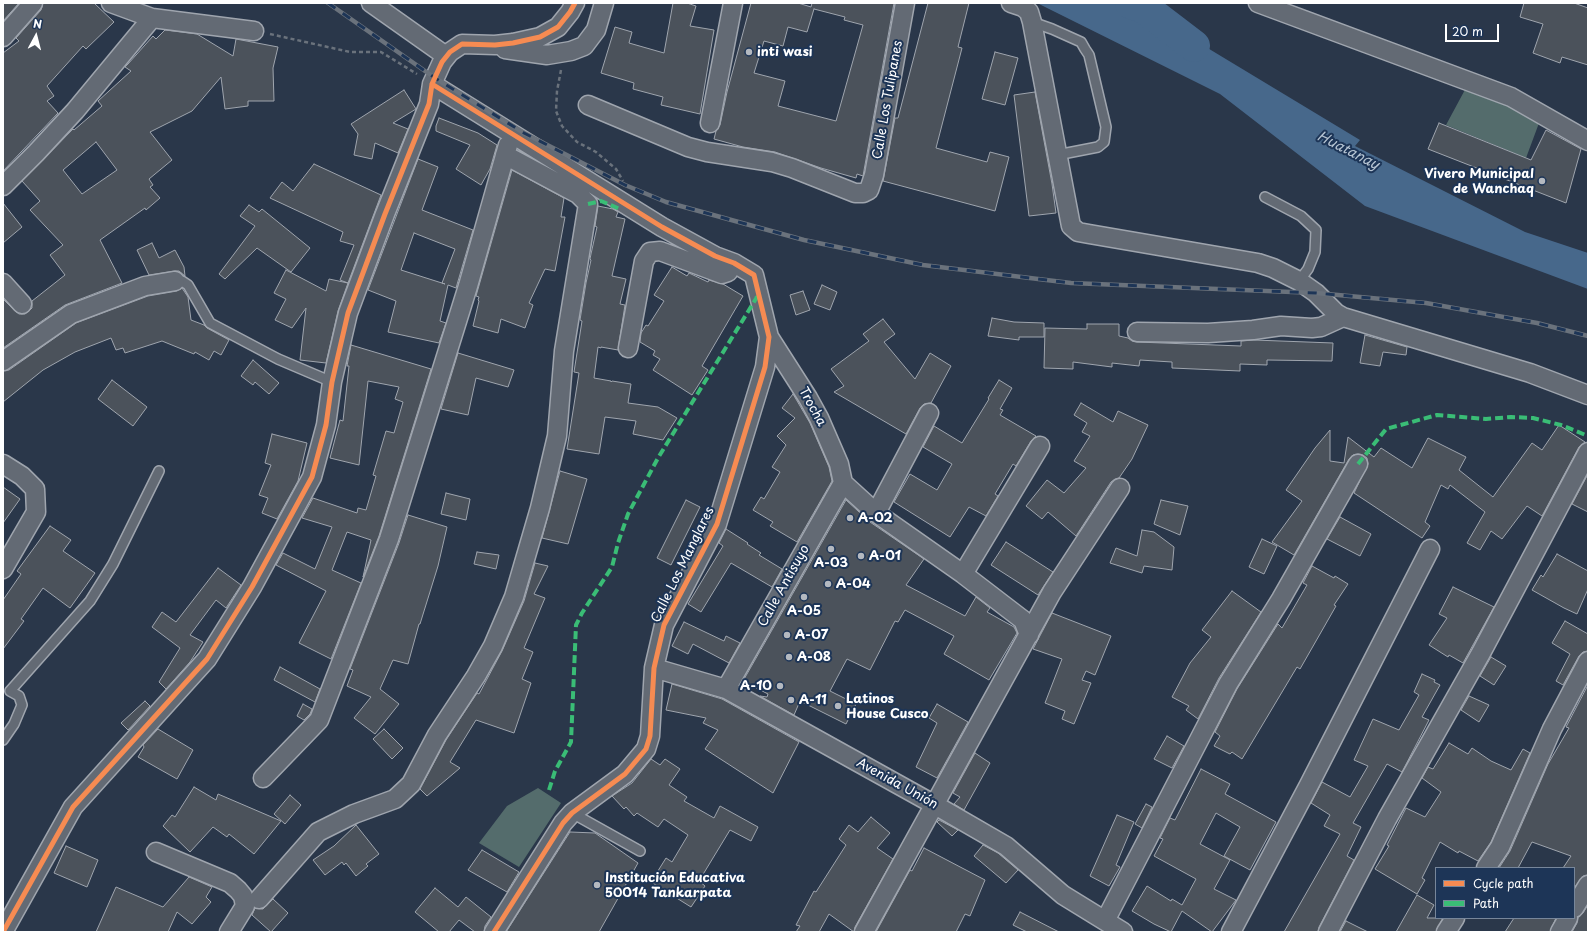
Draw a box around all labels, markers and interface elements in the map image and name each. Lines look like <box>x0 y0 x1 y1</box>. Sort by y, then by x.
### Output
text: N <box>32 15 43 33</box>
north arrow <box>16 16 56 56</box>
scale bar <box>1447 16 1501 42</box>
text: 20 m <box>1452 22 1483 40</box>
street label: Calle Los Tulipanes <box>870 39 906 161</box>
place label: inti wasi <box>757 44 813 60</box>
marker: inti wasi <box>744 47 754 57</box>
water label: Huatanay <box>1314 128 1382 174</box>
place label: Vivero Municipal de Wanchaq <box>1424 166 1534 197</box>
marker: Vivero Municipal de Wanchaq <box>1537 176 1547 186</box>
street label: Trocha <box>795 385 829 429</box>
street label: Calle Los Manglares <box>648 505 718 625</box>
place label: A-02 <box>858 510 893 526</box>
marker: A-02 <box>845 513 855 523</box>
street label: Calle Antisuyo <box>755 542 813 630</box>
marker: A-03 <box>826 544 836 554</box>
place label: A-01 <box>869 548 901 564</box>
marker: A-01 <box>856 551 866 561</box>
place label: A-03 <box>814 555 848 571</box>
place label: A-04 <box>836 576 871 592</box>
marker: A-04 <box>823 579 833 589</box>
marker: A-05 <box>799 592 809 602</box>
place label: A-05 <box>787 603 821 619</box>
place label: A-07 <box>795 627 828 643</box>
marker: A-07 <box>782 630 792 640</box>
place label: A-08 <box>797 649 831 665</box>
marker: A-08 <box>784 652 794 662</box>
place label: A-10 <box>740 678 772 694</box>
marker: A-10 <box>775 681 785 691</box>
place label: Latinos House Cusco <box>846 691 928 722</box>
place label: A-11 <box>799 692 827 708</box>
marker: A-11 <box>786 695 796 705</box>
marker: Latinos House Cusco <box>833 701 843 711</box>
street label: Avenida Unión <box>854 755 940 813</box>
legend <box>1435 867 1575 919</box>
place label: Institución Educativa 50014 Tankarpata <box>605 870 745 901</box>
text: Cycle path <box>1473 874 1534 892</box>
marker: Institución Educativa 50014 Tankarpata <box>592 880 602 890</box>
text: Path <box>1473 894 1499 912</box>

